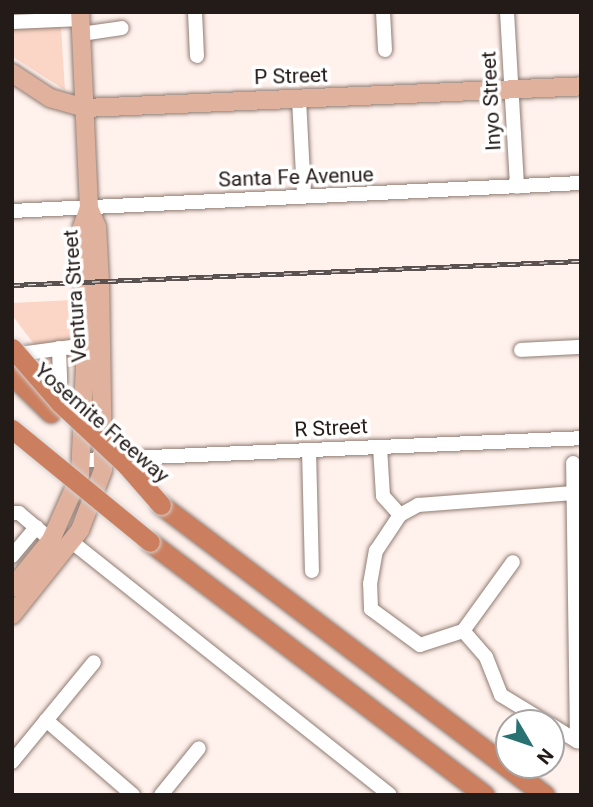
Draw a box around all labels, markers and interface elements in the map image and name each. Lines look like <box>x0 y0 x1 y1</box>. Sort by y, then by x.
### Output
street label: Inyo Street <box>476 51 506 151</box>
street label: P Street <box>254 62 328 90</box>
street label: Santa Fe Avenue <box>218 162 374 192</box>
street label: Ventura Street <box>58 229 92 363</box>
street label: Yosemite Freeway <box>30 358 174 488</box>
street label: R Street <box>294 413 368 443</box>
north arrow <box>495 709 565 779</box>
text: N <box>532 744 558 769</box>

